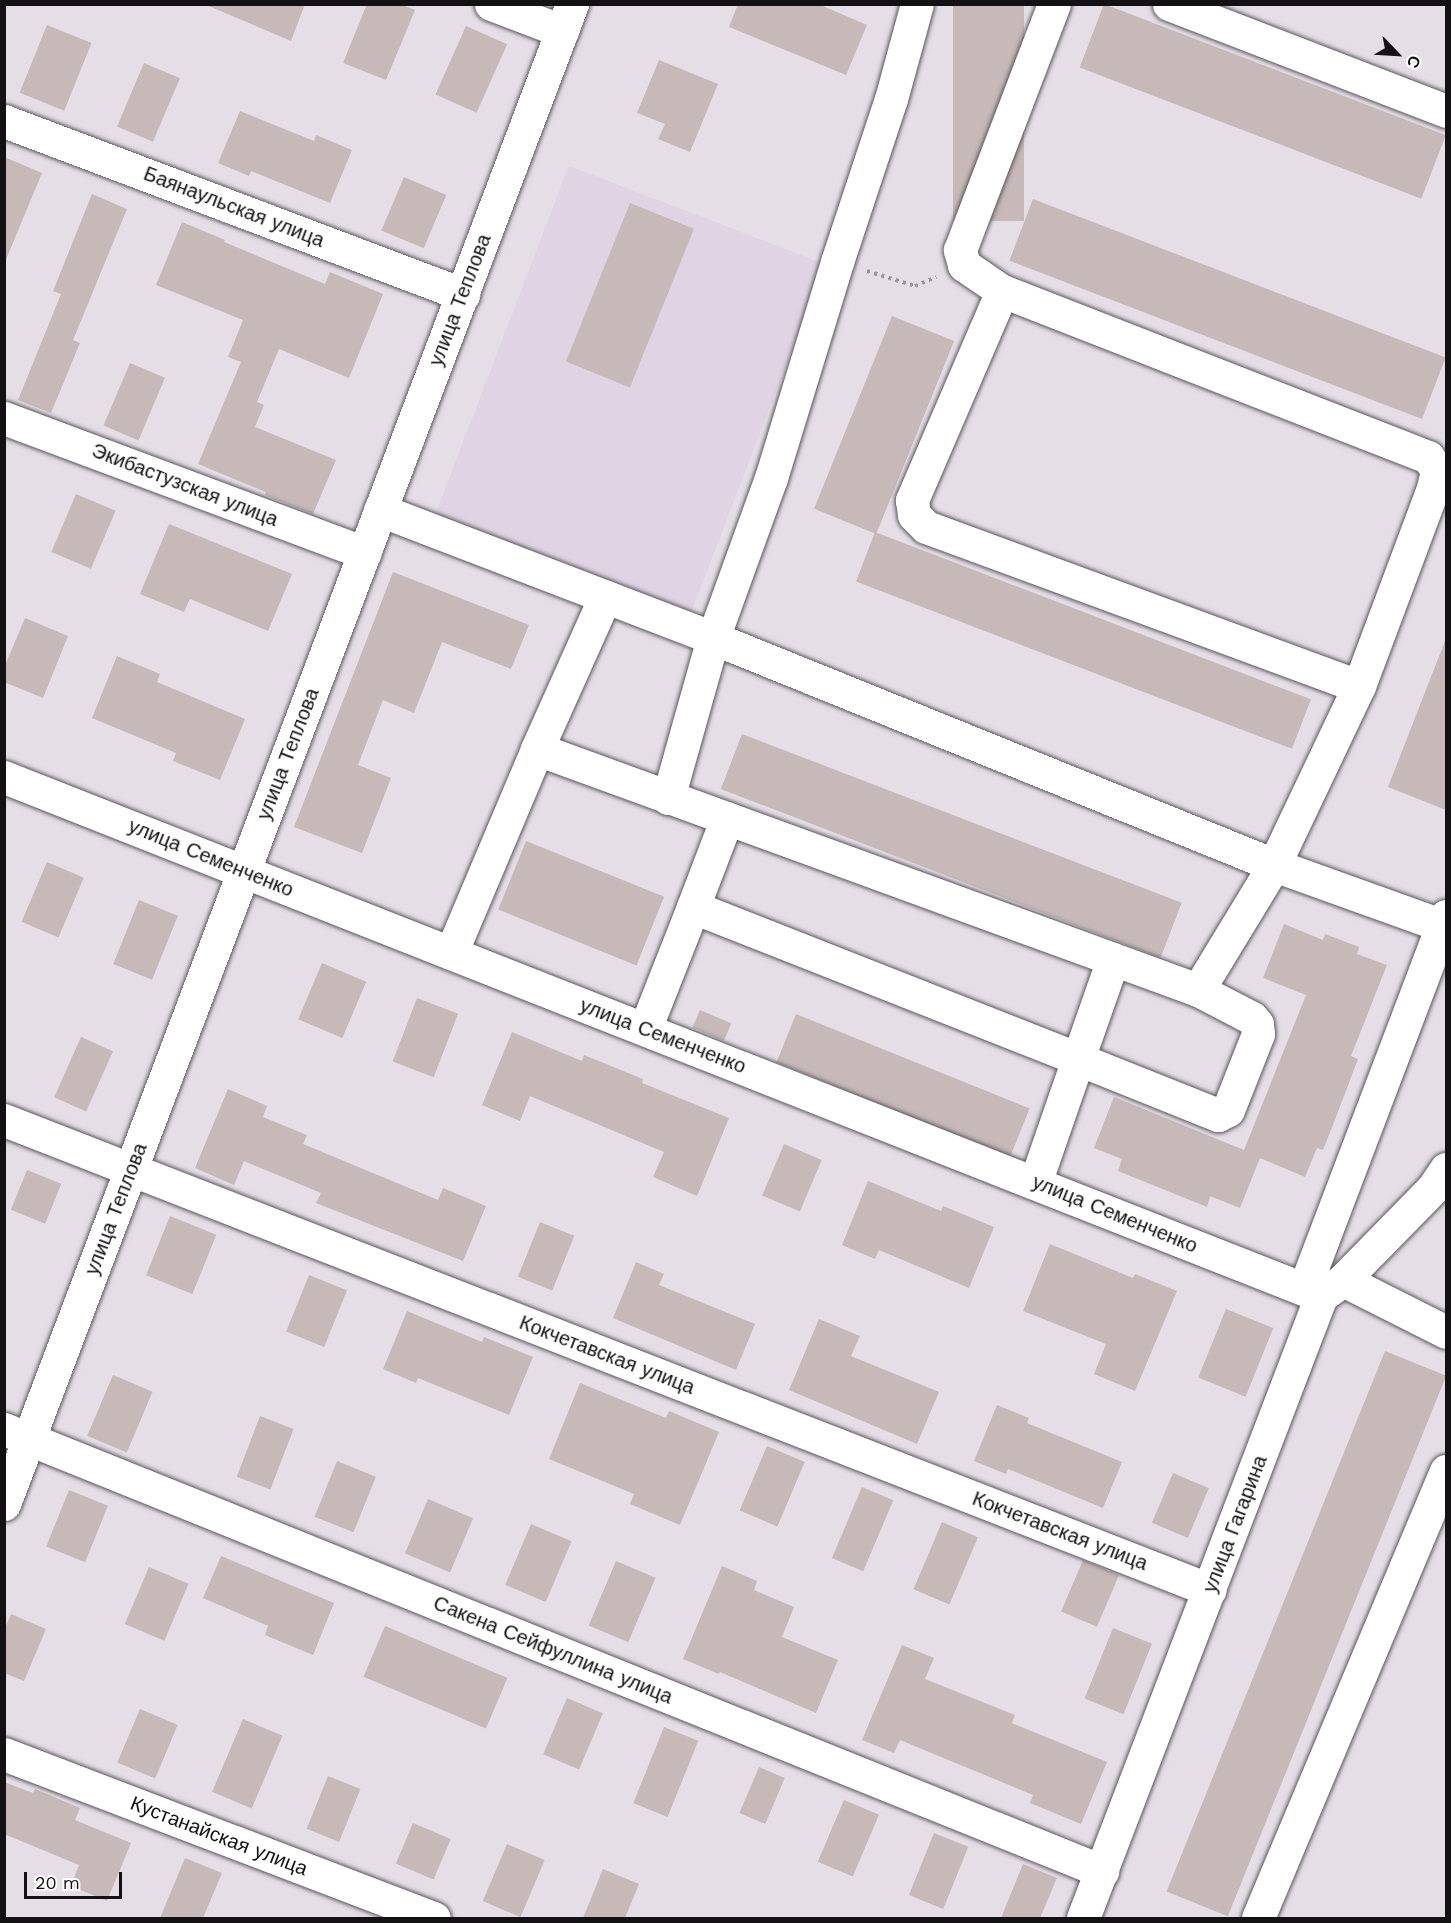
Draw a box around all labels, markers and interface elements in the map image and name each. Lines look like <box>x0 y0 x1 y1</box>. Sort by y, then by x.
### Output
north arrow <box>1367 24 1427 84</box>
text: С <box>1403 53 1425 71</box>
street label: Баянаульская улица <box>140 161 328 253</box>
street label: улица Теплова <box>424 231 496 369</box>
street label: Экибастузская улица <box>88 438 282 532</box>
street label: улица Теплова <box>252 685 324 823</box>
street label: улица Семенченко <box>125 814 297 902</box>
street label: улица Семенченко <box>577 993 749 1079</box>
street label: улица Теплова <box>80 1140 152 1278</box>
street label: улица Семенченко <box>1029 1170 1201 1258</box>
street label: Кокчетавская улица <box>516 1311 698 1399</box>
street label: улица Гагарина <box>1198 1452 1272 1596</box>
street label: Кокчетавская улица <box>969 1487 1151 1575</box>
street label: Сакена Сейфуллина улица <box>430 1591 676 1709</box>
street label: Кустанайская улица <box>127 1791 311 1881</box>
scale bar <box>27 1860 124 1898</box>
text: 20 m <box>35 1872 80 1893</box>

